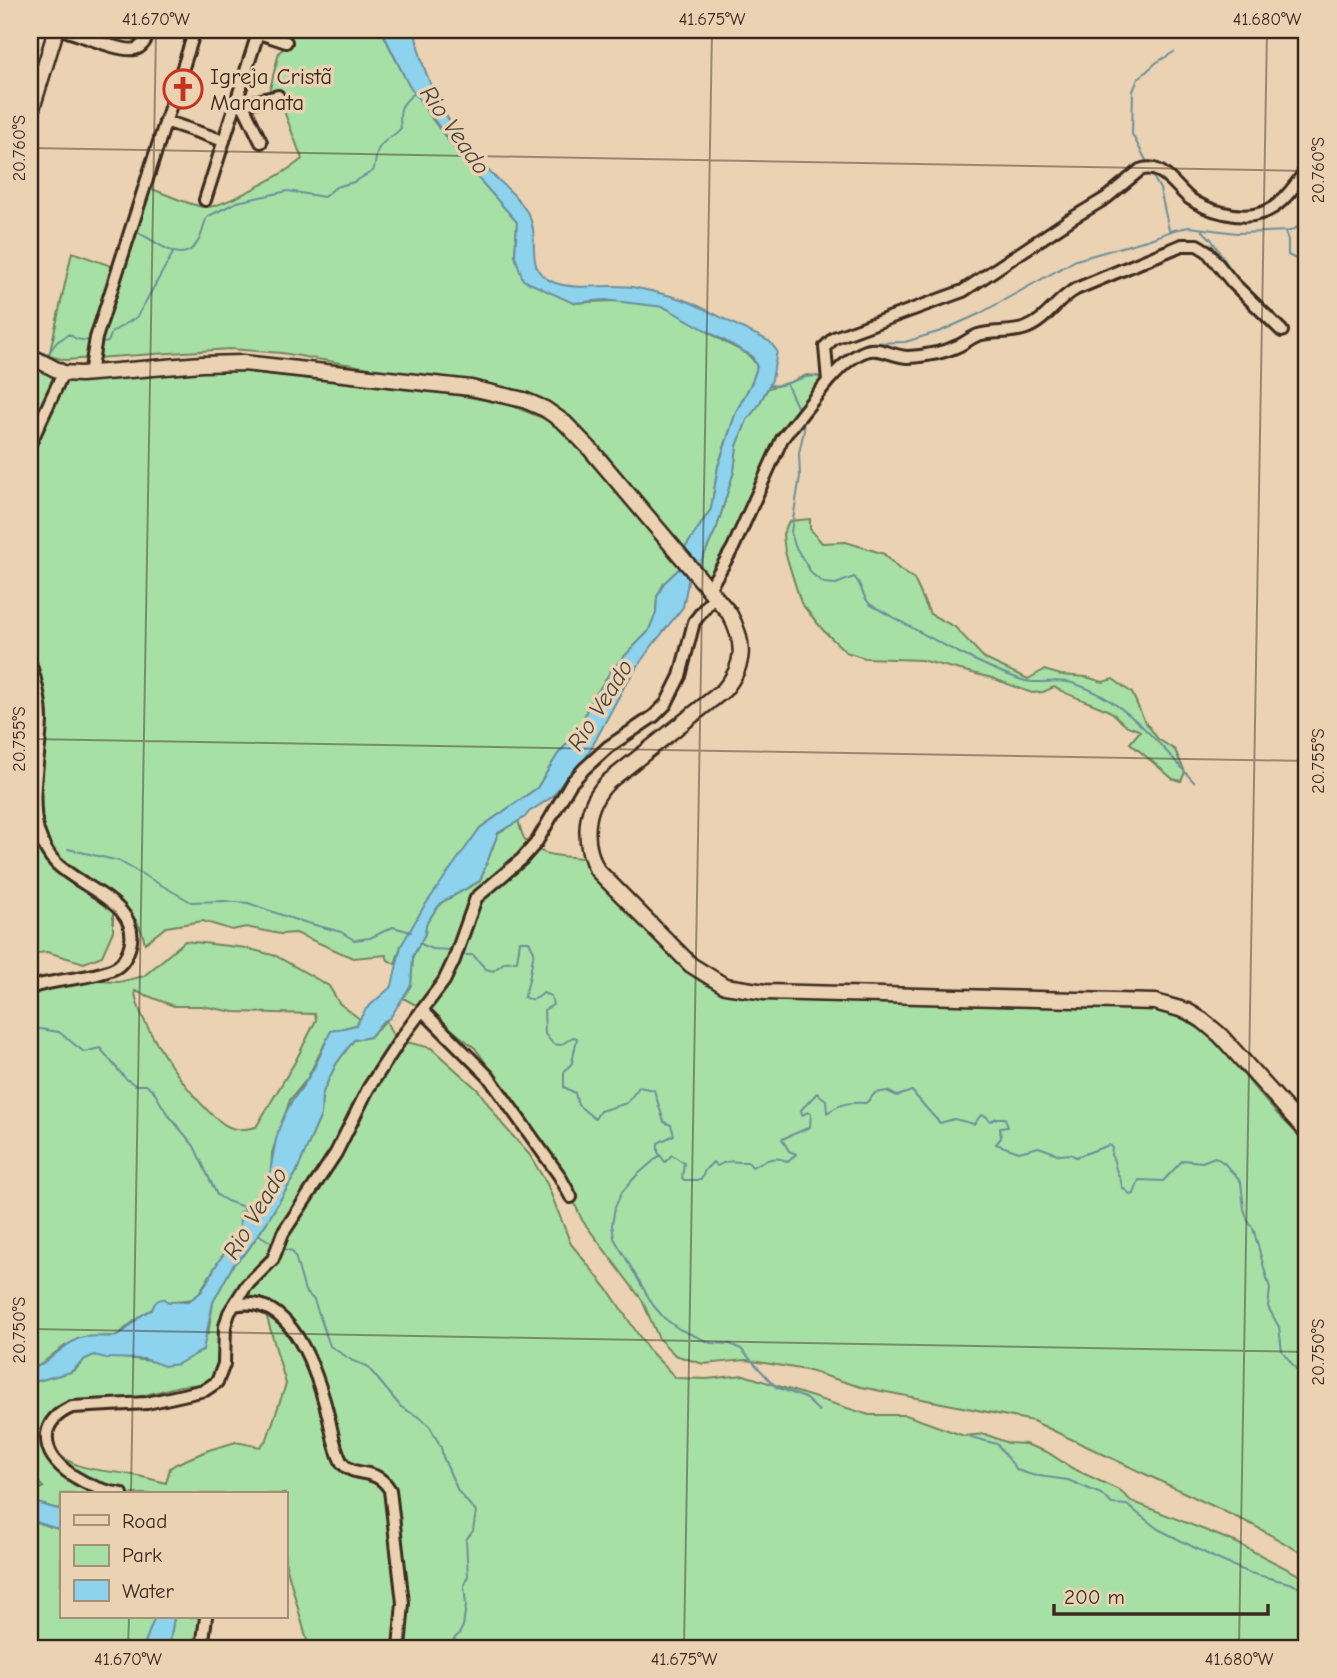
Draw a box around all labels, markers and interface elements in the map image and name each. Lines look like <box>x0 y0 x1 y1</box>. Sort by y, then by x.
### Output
text: 41.670°W <box>122 9 190 30</box>
text: 41.675°W <box>679 9 746 30</box>
text: 41.680°W <box>1233 9 1302 30</box>
place label: Igreja Cristã Maranata <box>210 63 332 116</box>
church icon: Igreja Cristã Maranata <box>162 68 204 110</box>
water label: Rio Veado <box>414 80 496 180</box>
text: 20.760°S <box>9 115 30 181</box>
text: 20.760°S <box>1308 137 1329 203</box>
water label: Rio Veado <box>561 654 639 756</box>
text: 20.755°S <box>9 706 30 772</box>
text: 20.755°S <box>1308 728 1329 794</box>
water label: Rio Veado <box>217 1162 293 1264</box>
text: 20.750°S <box>9 1297 30 1363</box>
text: 20.750°S <box>1308 1319 1329 1385</box>
legend <box>60 1492 287 1618</box>
text: Road <box>122 1509 167 1533</box>
text: Park <box>122 1543 162 1567</box>
scale bar <box>1054 1573 1267 1617</box>
text: Water <box>122 1579 175 1603</box>
text: 200 m <box>1064 1585 1125 1609</box>
text: 41.670°W <box>94 1649 162 1670</box>
text: 41.675°W <box>651 1649 718 1670</box>
text: 41.680°W <box>1205 1649 1274 1670</box>

